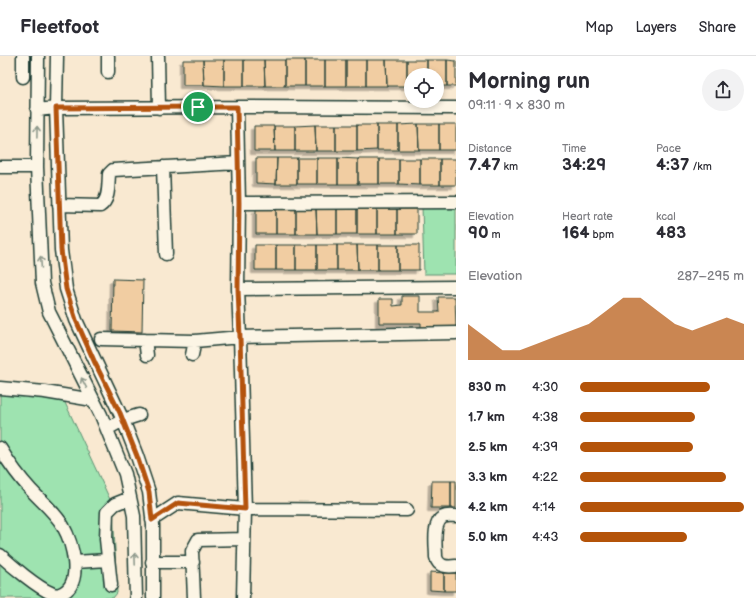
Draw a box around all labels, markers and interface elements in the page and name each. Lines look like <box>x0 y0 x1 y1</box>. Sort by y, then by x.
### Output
text: Fleetfoot <box>20 16 99 39</box>
text: Map <box>585 19 613 36</box>
text: Layers <box>635 19 677 36</box>
text: Share <box>699 19 736 36</box>
map controls <box>404 68 444 108</box>
button: locate <box>404 68 444 108</box>
text: Morning run <box>468 68 590 95</box>
button: share <box>702 69 744 111</box>
pin <box>181 90 215 124</box>
icon: arrive <box>187 96 209 118</box>
text: 09:11 · 9 × 830 m <box>468 97 565 113</box>
one-way arrow <box>33 126 41 139</box>
text: Distance <box>468 142 512 155</box>
text: Time <box>562 142 586 155</box>
text: Pace <box>656 142 681 155</box>
text: 7.47 <box>468 155 501 175</box>
text: 34:29 <box>562 155 606 175</box>
text: 4:37 <box>656 155 689 175</box>
text: km <box>501 160 518 173</box>
text: /km <box>689 160 712 173</box>
text: Elevation <box>468 210 514 223</box>
text: Heart rate <box>562 210 613 223</box>
text: kcal <box>656 210 676 223</box>
text: 90 <box>468 223 489 243</box>
text: 164 <box>562 223 589 243</box>
text: 483 <box>656 223 686 243</box>
text: m <box>489 228 501 241</box>
text: bpm <box>589 228 614 241</box>
one-way arrow <box>37 256 44 269</box>
text: Elevation <box>468 268 522 284</box>
text: 287–295 m <box>677 268 744 284</box>
one-way arrow <box>80 377 88 389</box>
text: 830 m <box>468 379 506 395</box>
text: 4:30 <box>532 379 558 395</box>
text: 1.7 km <box>468 409 505 425</box>
text: 4:38 <box>532 409 558 425</box>
text: 2.5 km <box>468 439 508 455</box>
text: 4:39 <box>532 439 558 455</box>
text: 3.3 km <box>468 469 507 485</box>
text: 4:22 <box>532 469 558 485</box>
text: 4.2 km <box>468 499 508 515</box>
text: 4:14 <box>532 499 556 515</box>
text: 5.0 km <box>468 529 508 545</box>
text: 4:43 <box>532 529 558 545</box>
one-way arrow <box>131 553 139 566</box>

